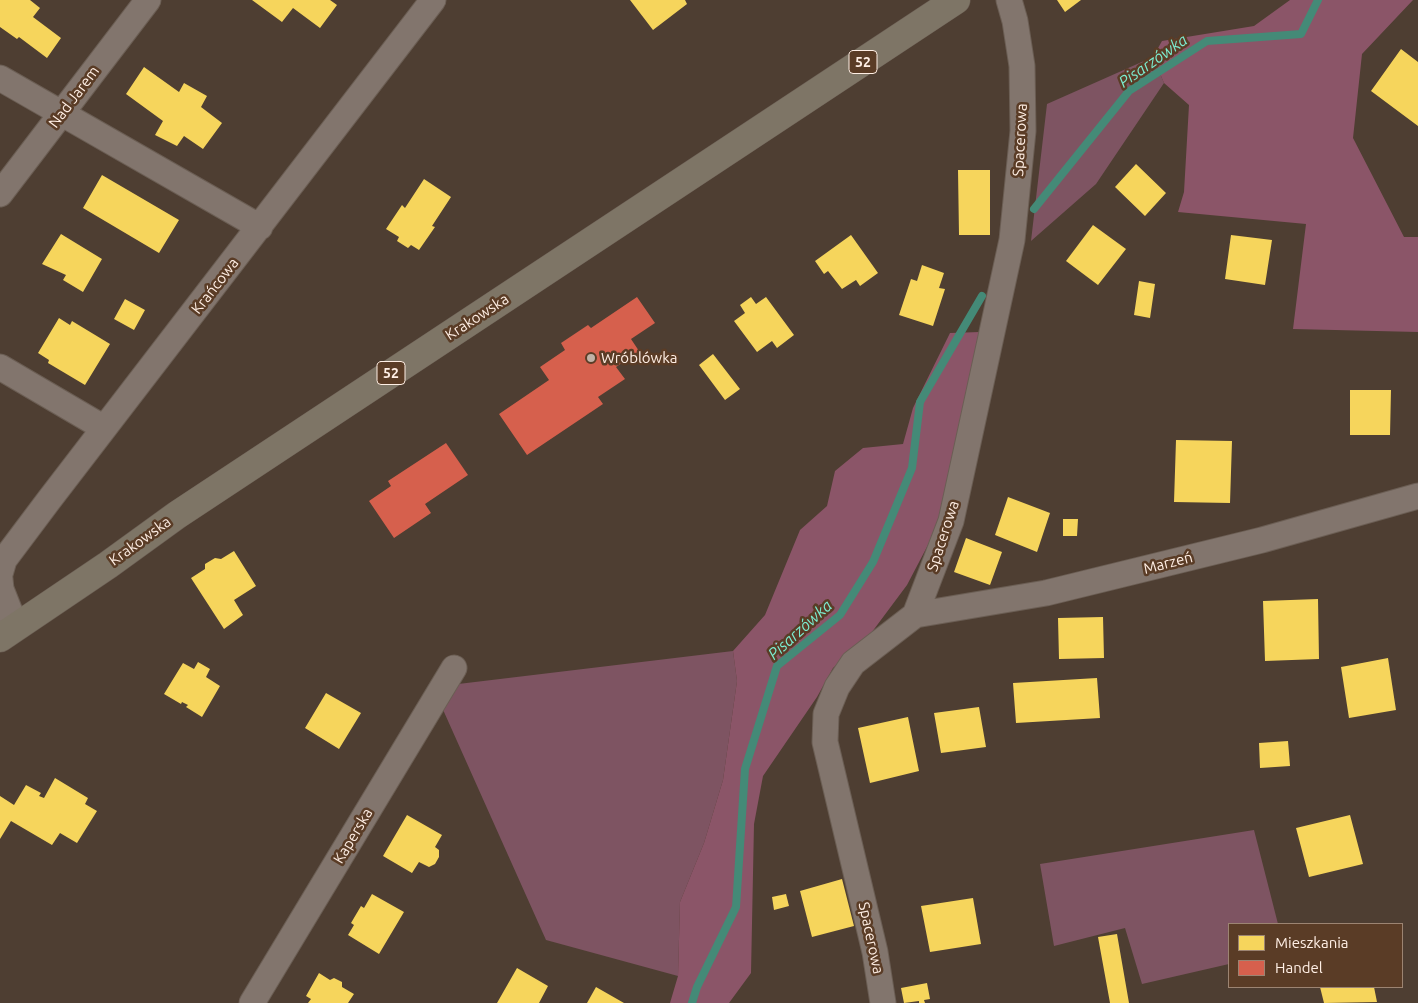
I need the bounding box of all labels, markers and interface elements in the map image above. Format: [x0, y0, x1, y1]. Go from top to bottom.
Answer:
water label: Pisarzówka [1115, 30, 1191, 92]
road number: 52 [849, 51, 877, 74]
street label: Nad Jarem [45, 63, 103, 131]
street label: Spacerowa [1009, 103, 1031, 177]
street label: Krańcowa [188, 254, 242, 318]
street label: Krakowska [442, 290, 512, 344]
place label: Wróblówka [601, 349, 678, 367]
marker: Wróblówka [585, 352, 597, 364]
road number: 52 [377, 362, 405, 384]
street label: Spacerowa [923, 498, 963, 574]
street label: Krakowska [106, 513, 174, 569]
street label: Marzeń [1142, 548, 1194, 578]
water label: Pisarzówka [764, 596, 836, 664]
street label: Kaperska [329, 805, 377, 867]
street label: Spacerowa [855, 900, 887, 976]
legend [1228, 923, 1403, 988]
text: Mieszkania [1275, 934, 1349, 951]
text: Handel [1275, 959, 1323, 976]

